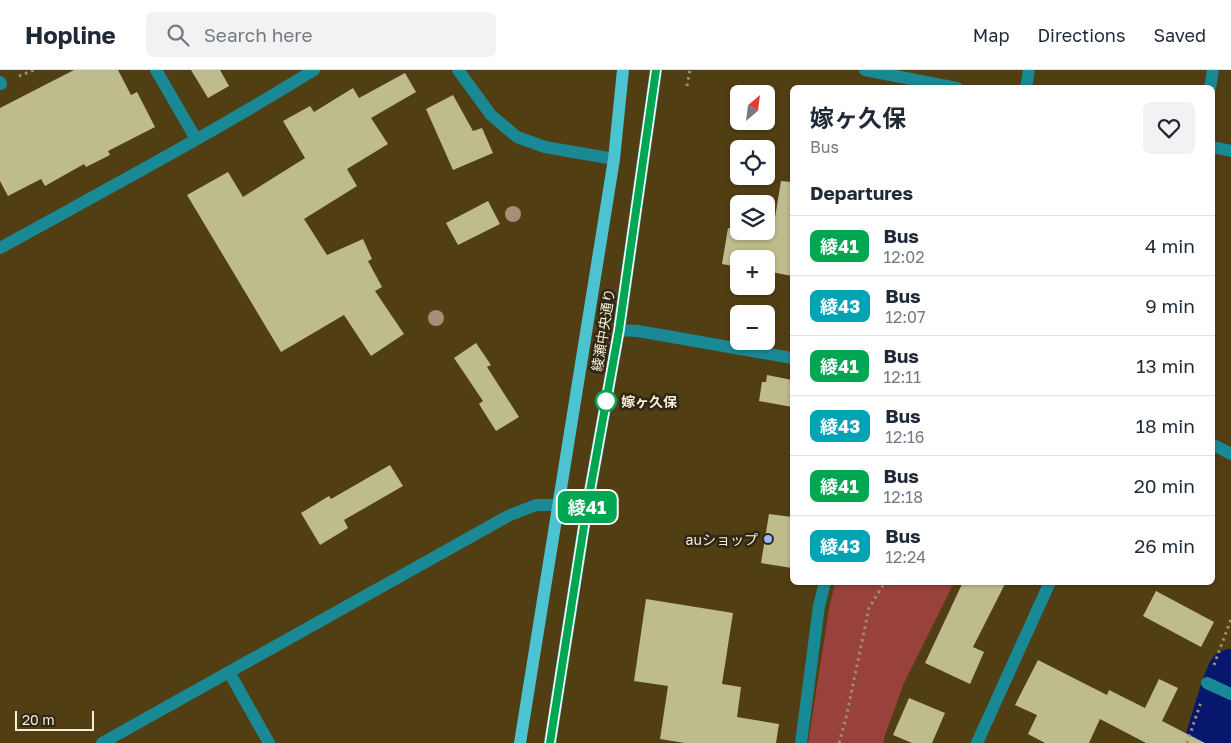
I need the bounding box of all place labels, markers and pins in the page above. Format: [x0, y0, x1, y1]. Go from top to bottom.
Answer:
marker: 嫁ヶ久保 [595, 390, 617, 412]
place label: 嫁ヶ久保 [621, 393, 677, 410]
place label: auショップ [686, 531, 758, 548]
marker: auショップ [762, 533, 774, 545]

